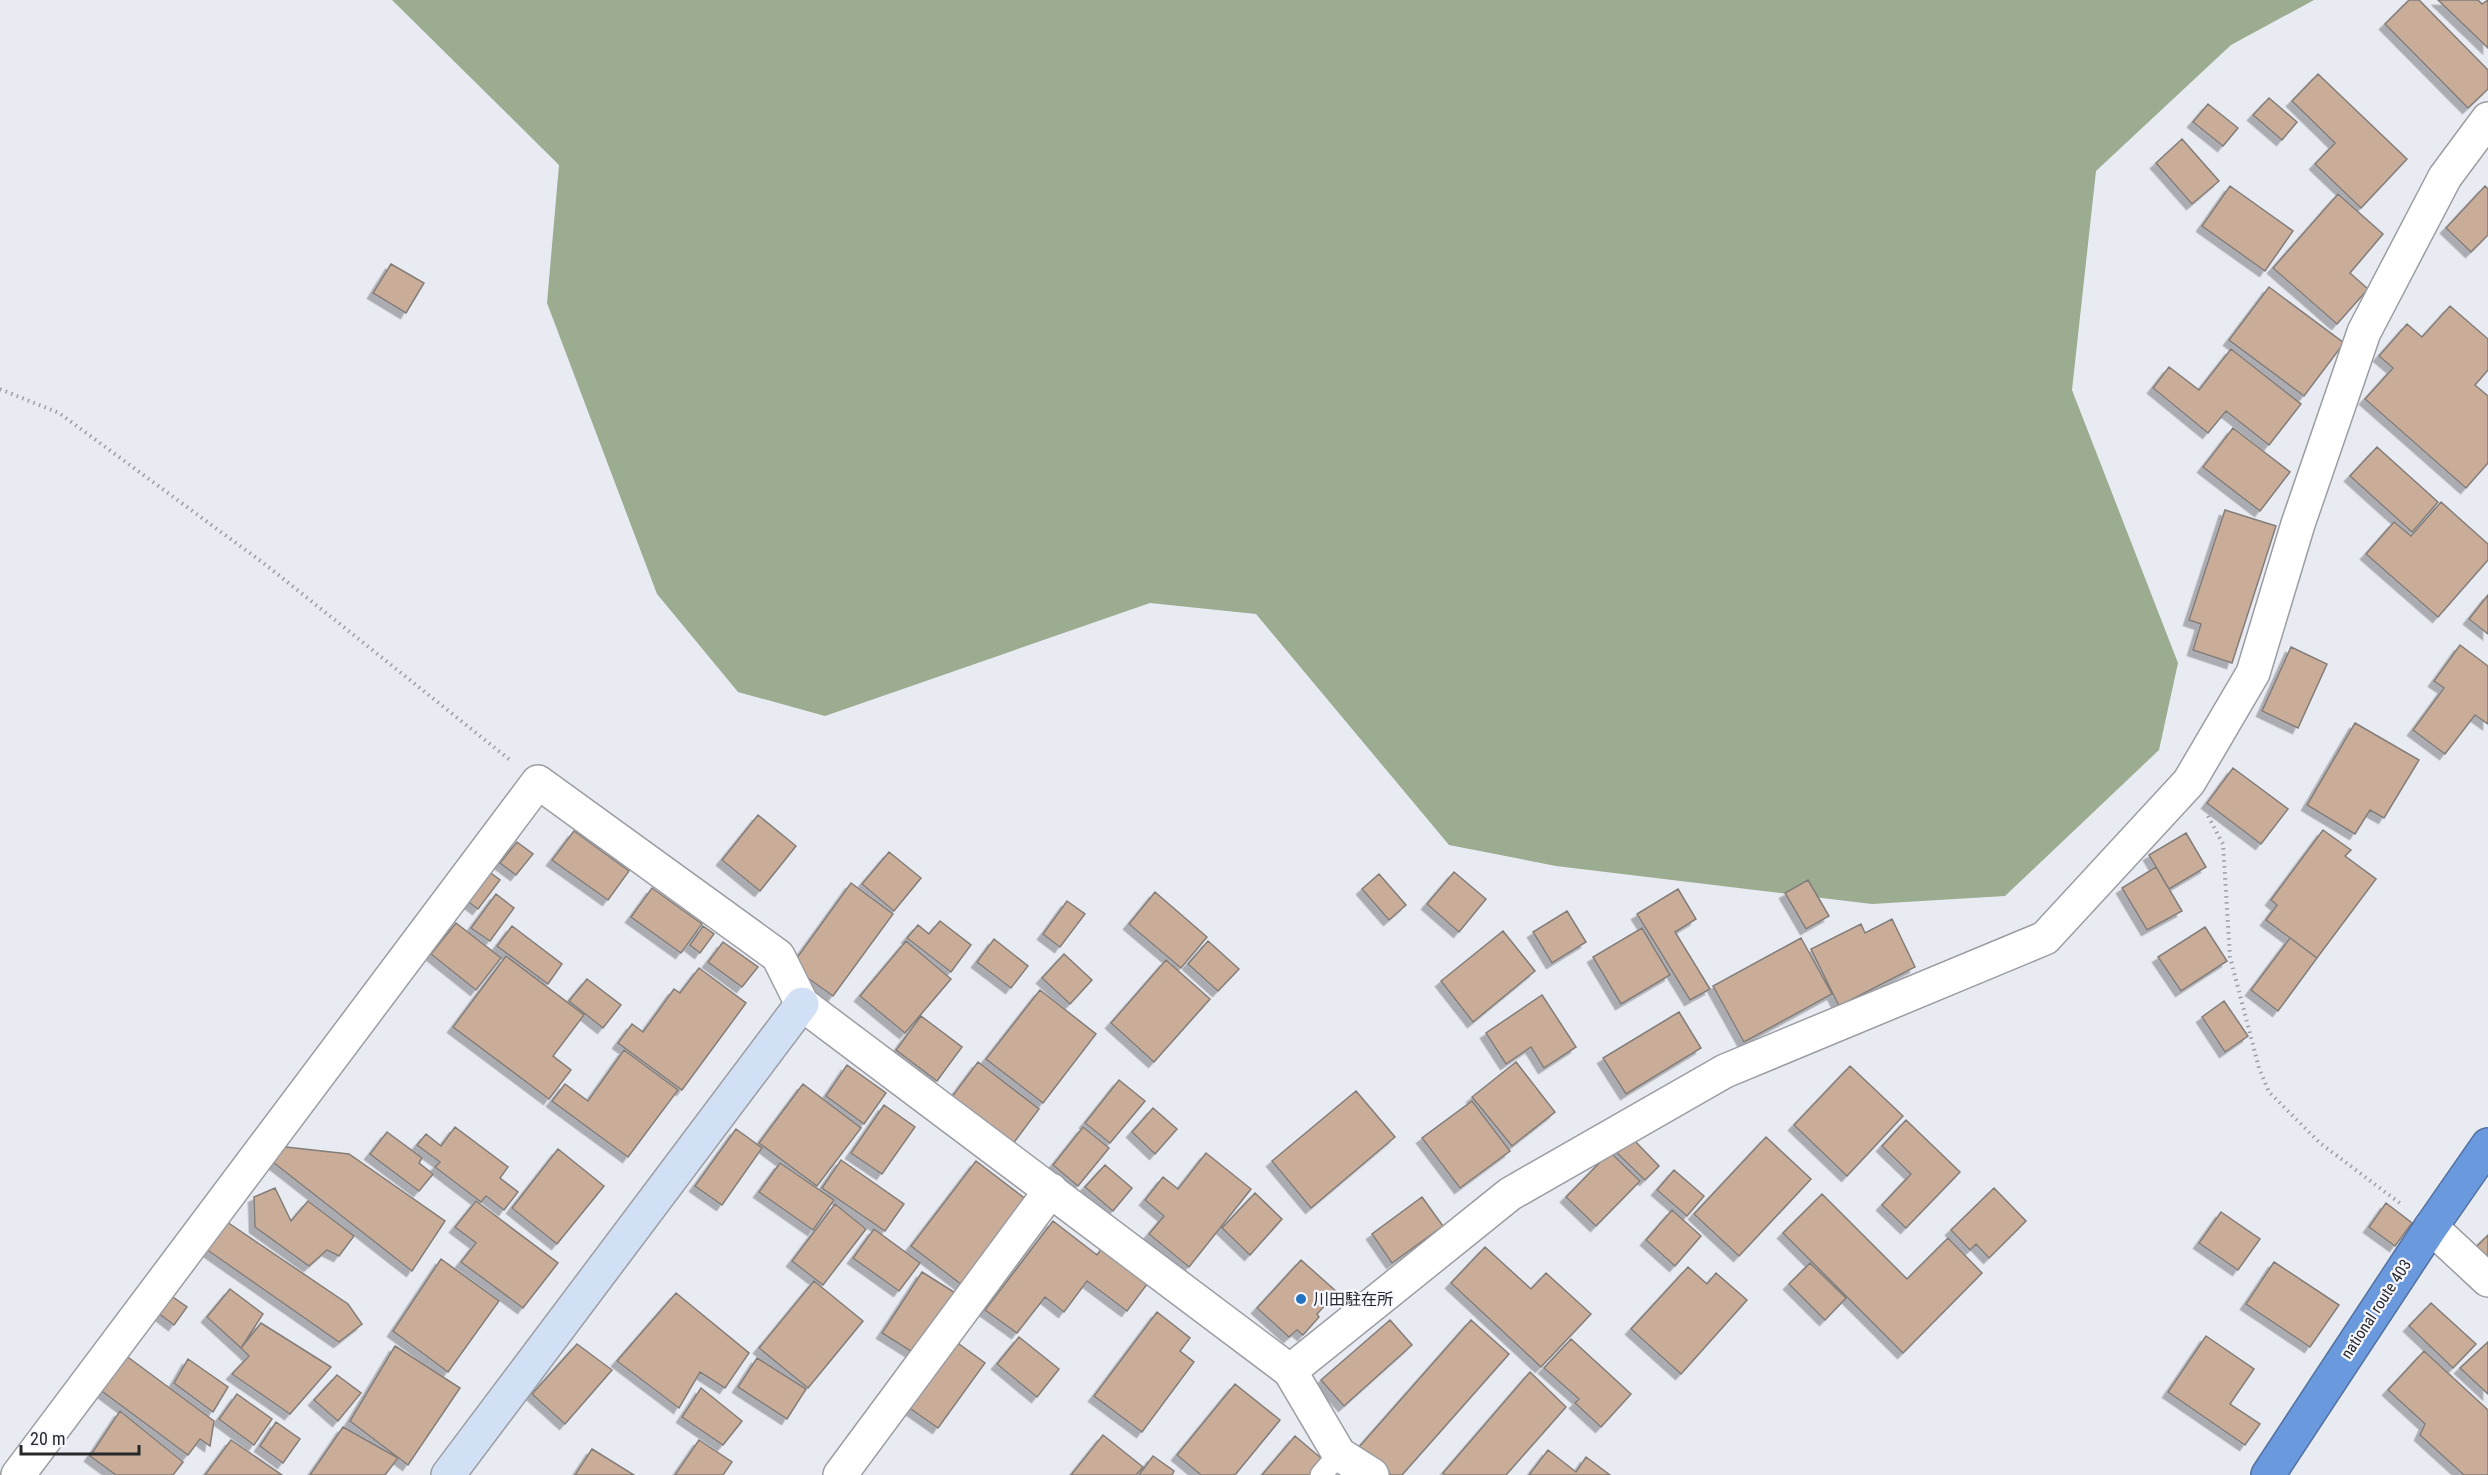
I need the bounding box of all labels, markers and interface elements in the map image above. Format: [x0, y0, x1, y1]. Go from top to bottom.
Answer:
street label: national route 403 [2337, 1256, 2415, 1362]
place label: 川田駐在所 [1313, 1290, 1393, 1309]
marker: 川田駐在所 [1294, 1292, 1308, 1306]
scale bar [21, 1418, 140, 1456]
text: 20 m [30, 1428, 65, 1449]

